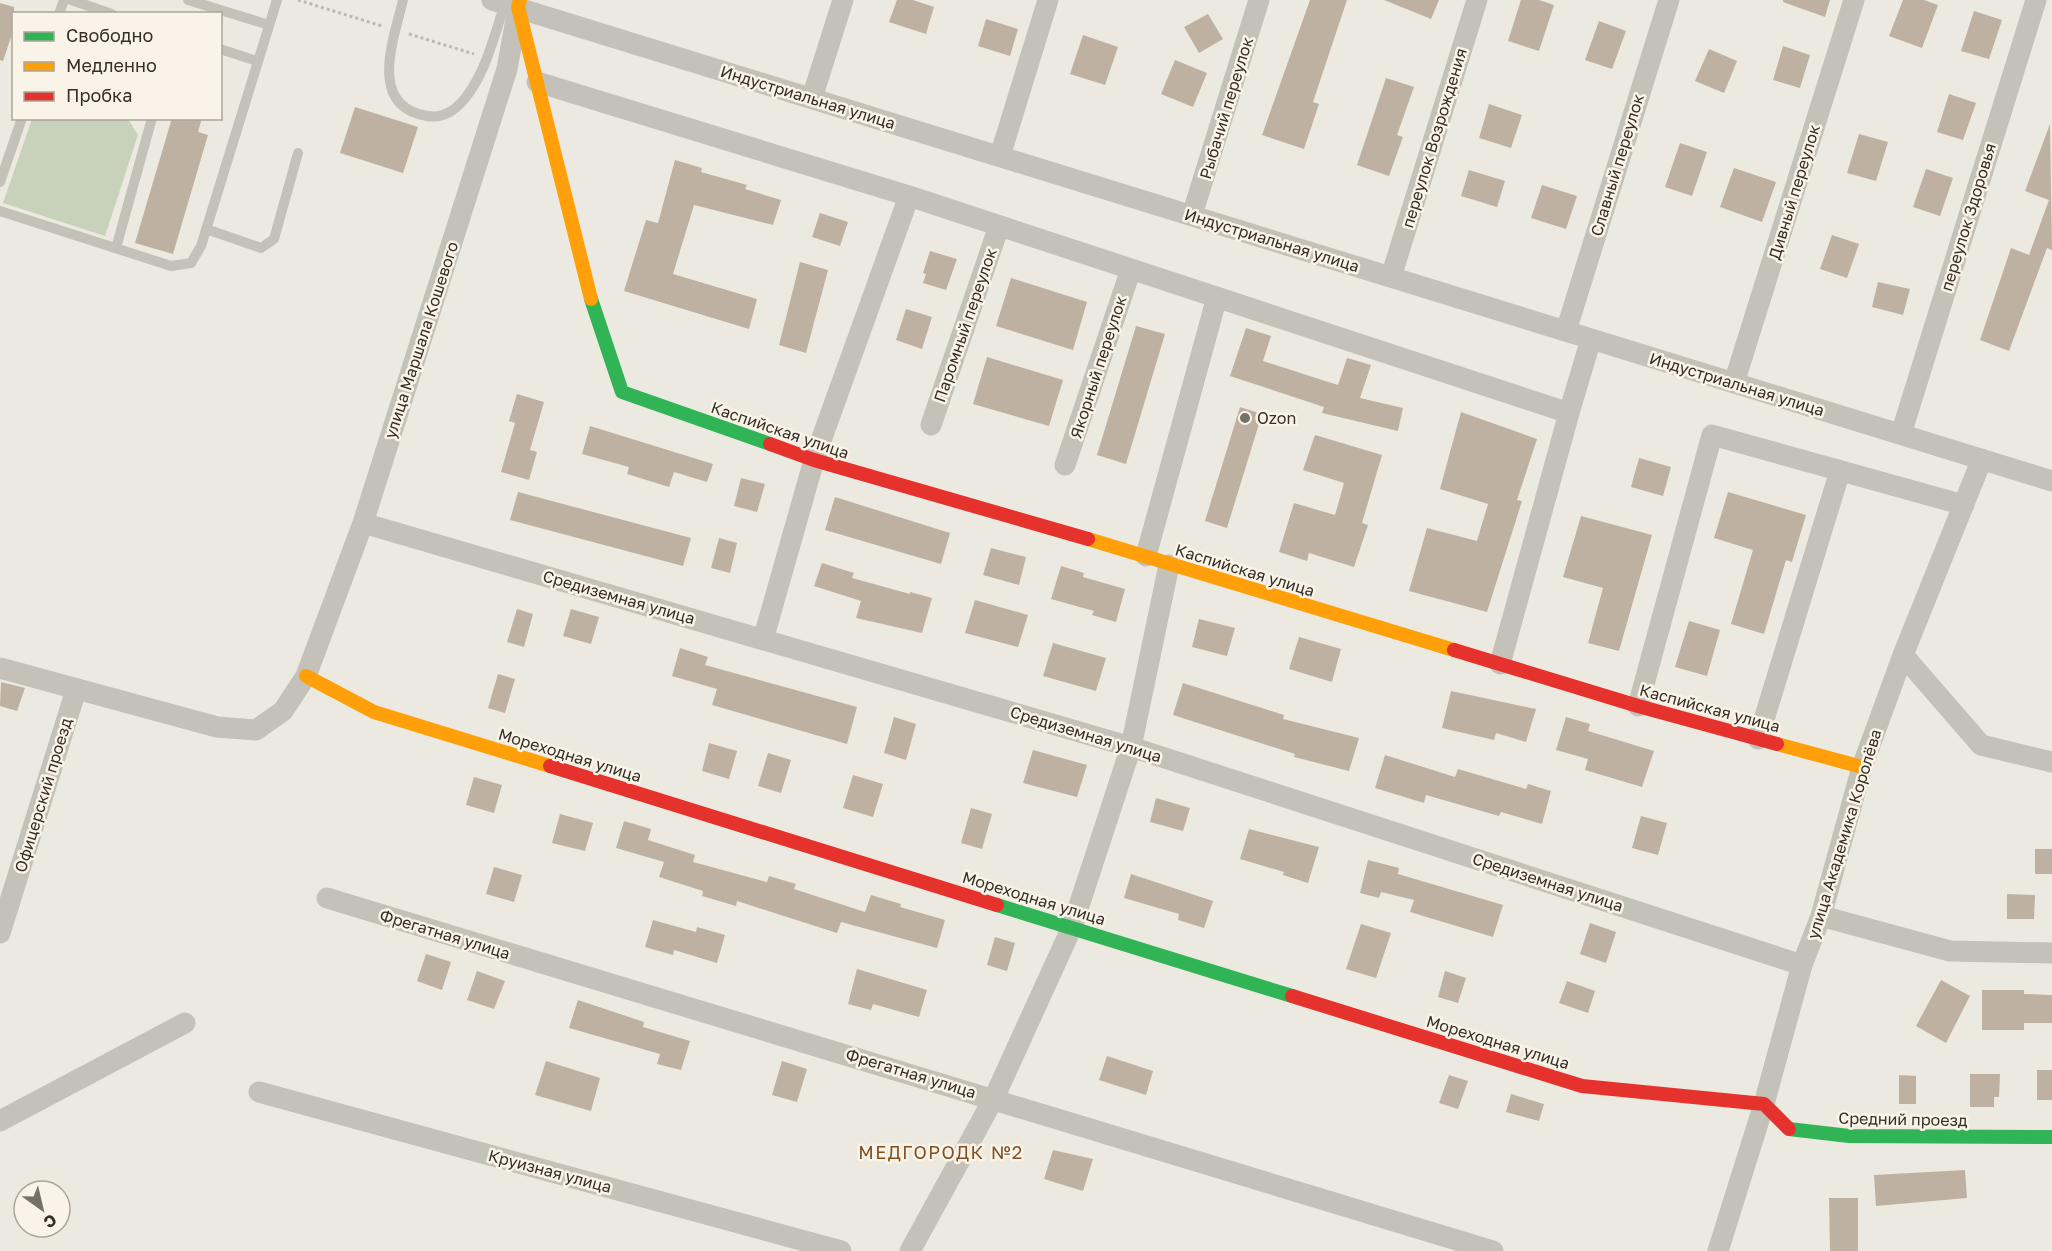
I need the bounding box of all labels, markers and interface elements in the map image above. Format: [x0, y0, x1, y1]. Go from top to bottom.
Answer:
legend [12, 12, 222, 120]
text: Свободно [66, 24, 153, 46]
street label: Рыбачий переулок [1195, 34, 1257, 182]
street label: переулок Возрождения [1397, 46, 1471, 230]
text: Медленно [66, 54, 157, 76]
street label: Индустриальная улица [718, 61, 898, 133]
text: Пробка [66, 84, 132, 106]
street label: Славный переулок [1586, 92, 1648, 238]
street label: Дивный переулок [1764, 122, 1824, 262]
street label: переулок Здоровья [1936, 141, 2000, 293]
street label: Индустриальная улица [1182, 204, 1362, 276]
street label: улица Маршала Кошевого [380, 239, 462, 441]
street label: Паромный переулок [929, 245, 1001, 405]
street label: Якорный переулок [1065, 293, 1131, 441]
street label: Индустриальная улица [1647, 348, 1827, 420]
street label: Каспийская улица [708, 397, 852, 463]
place label: Ozon [1257, 408, 1296, 428]
marker: Ozon [1238, 411, 1252, 425]
street label: Каспийская улица [1173, 539, 1317, 601]
street label: Средиземная улица [541, 566, 697, 628]
street label: Каспийская улица [1638, 680, 1782, 736]
street label: Средиземная улица [1008, 701, 1164, 767]
street label: Офицерский проезд [10, 715, 76, 875]
street label: Мореходная улица [496, 724, 644, 786]
street label: улица Академика Королёва [1802, 727, 1886, 941]
street label: Средиземная улица [1470, 848, 1626, 916]
street label: Мореходная улица [960, 867, 1108, 929]
street label: Фрегатная улица [377, 905, 513, 963]
street label: Мореходная улица [1424, 1011, 1572, 1073]
street label: Фрегатная улица [843, 1044, 979, 1102]
street label: Средний проезд [1838, 1108, 1968, 1130]
district label: МЕДГОРОДК №2 [858, 1141, 1024, 1163]
street label: Круизная улица [486, 1145, 614, 1197]
north arrow [12, 1179, 72, 1239]
text: С [40, 1210, 61, 1233]

